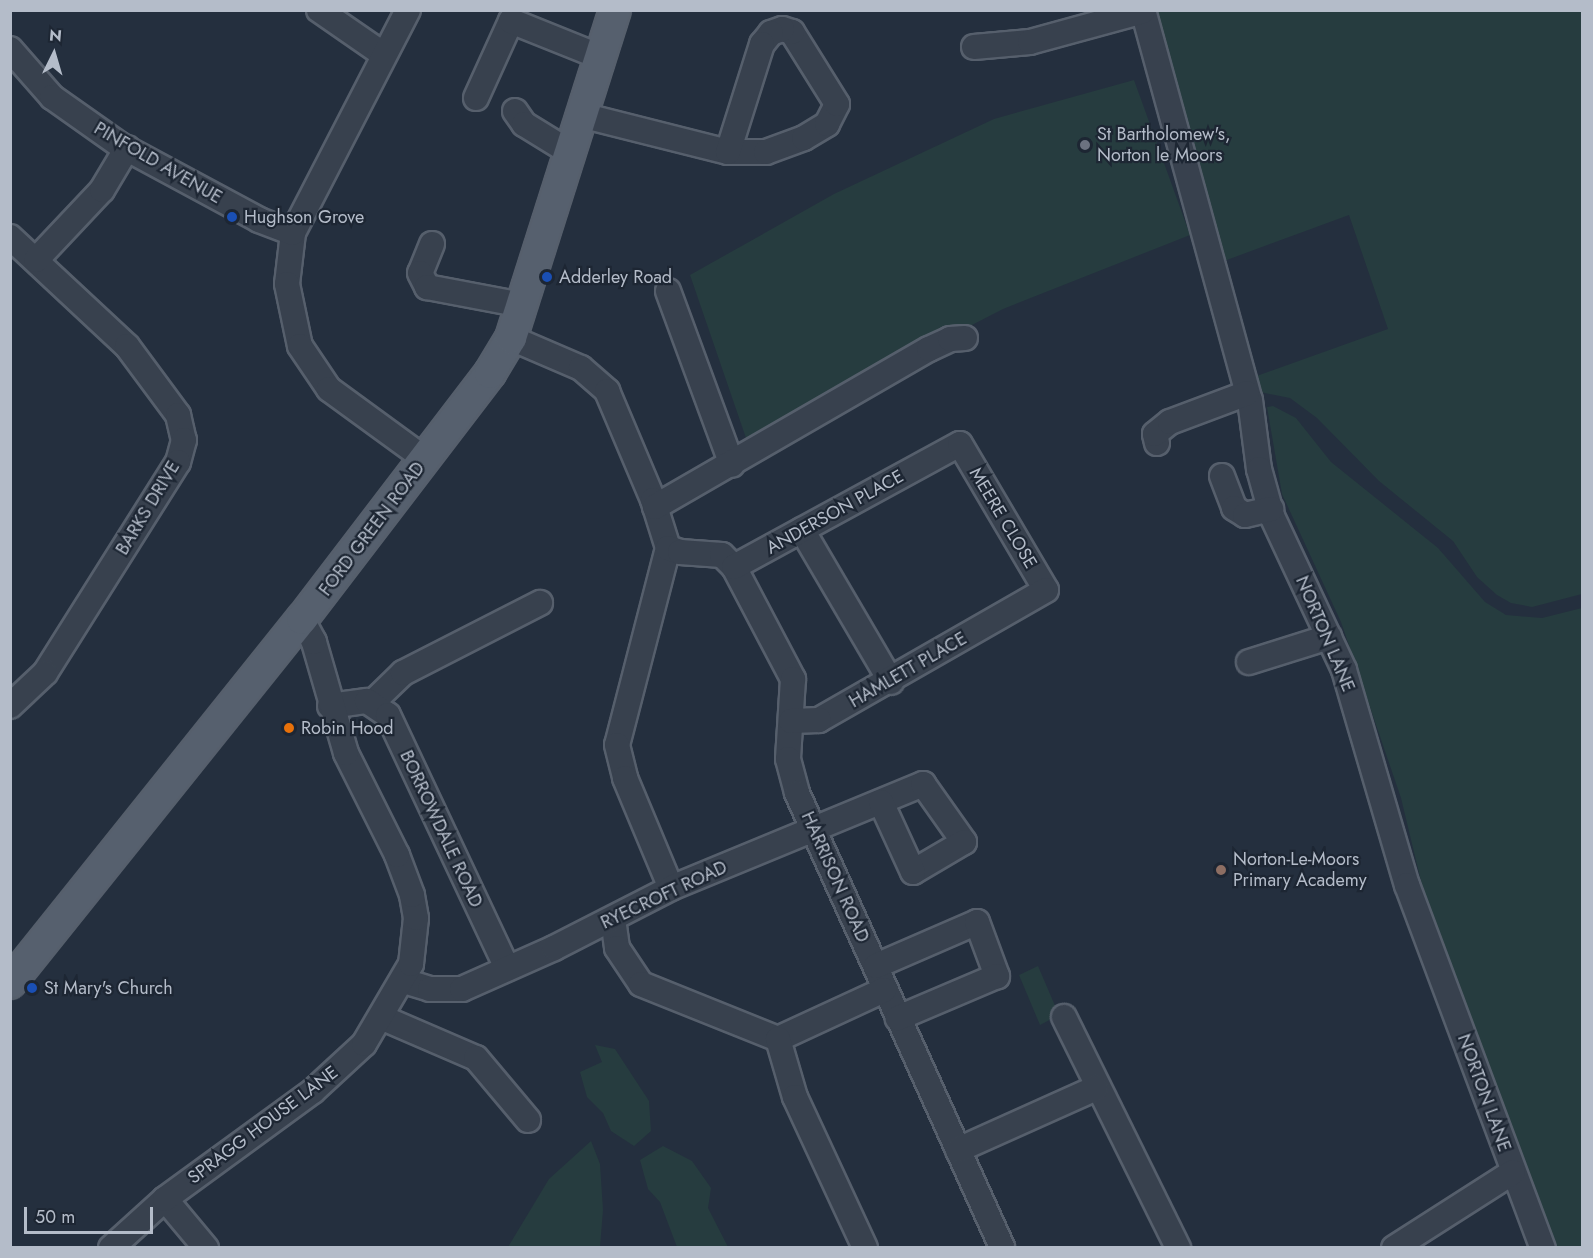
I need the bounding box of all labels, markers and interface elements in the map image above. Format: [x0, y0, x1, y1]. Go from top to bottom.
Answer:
north arrow [24, 24, 84, 84]
text: N [48, 24, 63, 48]
street label: PINFOLD AVENUE [90, 118, 226, 208]
place label: St Bartholomew's, Norton le Moors [1097, 124, 1230, 166]
marker: St Bartholomew's, Norton le Moors [1078, 138, 1092, 152]
place label: Hughson Grove [244, 206, 364, 228]
marker: Hughson Grove [225, 210, 239, 224]
place label: Adderley Road [559, 266, 672, 288]
marker: Adderley Road [540, 270, 554, 284]
street label: BARKS DRIVE [112, 457, 184, 559]
street label: FORD GREEN ROAD [315, 458, 429, 600]
street label: MEERE CLOSE [964, 464, 1042, 572]
street label: ANDERSON PLACE [763, 465, 907, 559]
street label: NORTON LANE [1291, 573, 1359, 695]
street label: HAMLETT PLACE [845, 628, 971, 712]
place label: Robin Hood [301, 717, 393, 739]
marker: Robin Hood [282, 721, 296, 735]
street label: BORROWDALE ROAD [395, 747, 487, 911]
street label: HARRISON ROAD [797, 808, 873, 946]
place label: Norton-Le-Moors Primary Academy [1233, 849, 1367, 892]
street label: RYECROFT ROAD [597, 856, 731, 934]
marker: Norton-Le-Moors Primary Academy [1214, 863, 1228, 877]
place label: St Mary's Church [44, 977, 173, 999]
marker: St Mary's Church [25, 981, 39, 995]
street label: NORTON LANE [1453, 1031, 1515, 1155]
street label: SPRAGG HOUSE LANE [184, 1062, 342, 1188]
scale bar [27, 1195, 156, 1233]
text: 50 m [35, 1204, 75, 1230]

